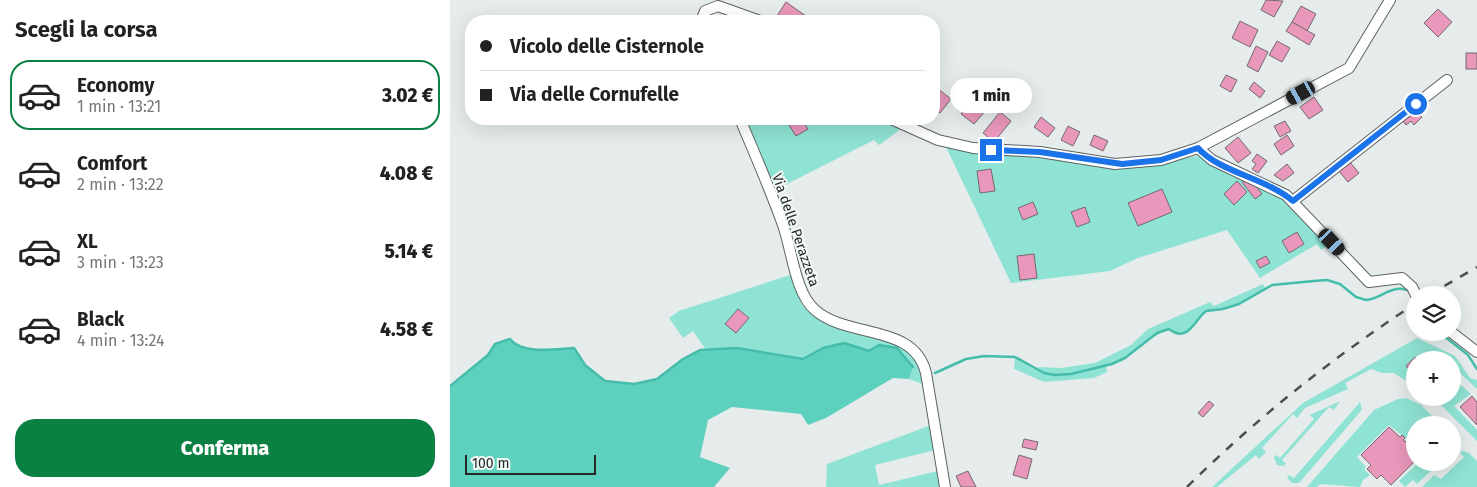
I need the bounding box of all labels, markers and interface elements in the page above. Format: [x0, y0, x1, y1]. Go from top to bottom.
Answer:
text: Scegli la corsa [15, 16, 158, 43]
text: Vicolo delle Cisternole [510, 35, 704, 58]
icon: car [17, 73, 62, 118]
text: Economy [77, 74, 154, 97]
callout: 1 min [950, 78, 1032, 112]
car [1284, 79, 1317, 107]
text: Via delle Cornufelle [510, 83, 679, 106]
text: 3.02 € [382, 84, 433, 107]
text: 1 min [972, 86, 1010, 105]
route start [1405, 93, 1427, 115]
text: 1 min · 13:21 [77, 97, 161, 116]
route end [980, 139, 1002, 161]
icon: car [17, 151, 62, 196]
text: Comfort [77, 152, 147, 175]
text: 4.08 € [380, 162, 433, 185]
street label: Via delle Perazzeta [768, 171, 823, 289]
text: 2 min · 13:22 [77, 175, 164, 194]
car [1316, 226, 1347, 258]
icon: car [17, 229, 62, 274]
text: XL [77, 230, 98, 253]
text: 5.14 € [384, 240, 433, 263]
text: 3 min · 13:23 [77, 253, 164, 272]
map controls [1406, 286, 1461, 471]
button: layers [1406, 286, 1461, 341]
icon: car [17, 307, 62, 352]
text: Black [77, 308, 124, 331]
text: 4.58 € [380, 318, 433, 341]
text: 4 min · 13:24 [77, 331, 164, 350]
button: + [1406, 351, 1461, 406]
button: − [1406, 416, 1461, 471]
button: Conferma [15, 419, 435, 477]
scale bar [465, 452, 596, 475]
text: 100 m [472, 455, 509, 472]

